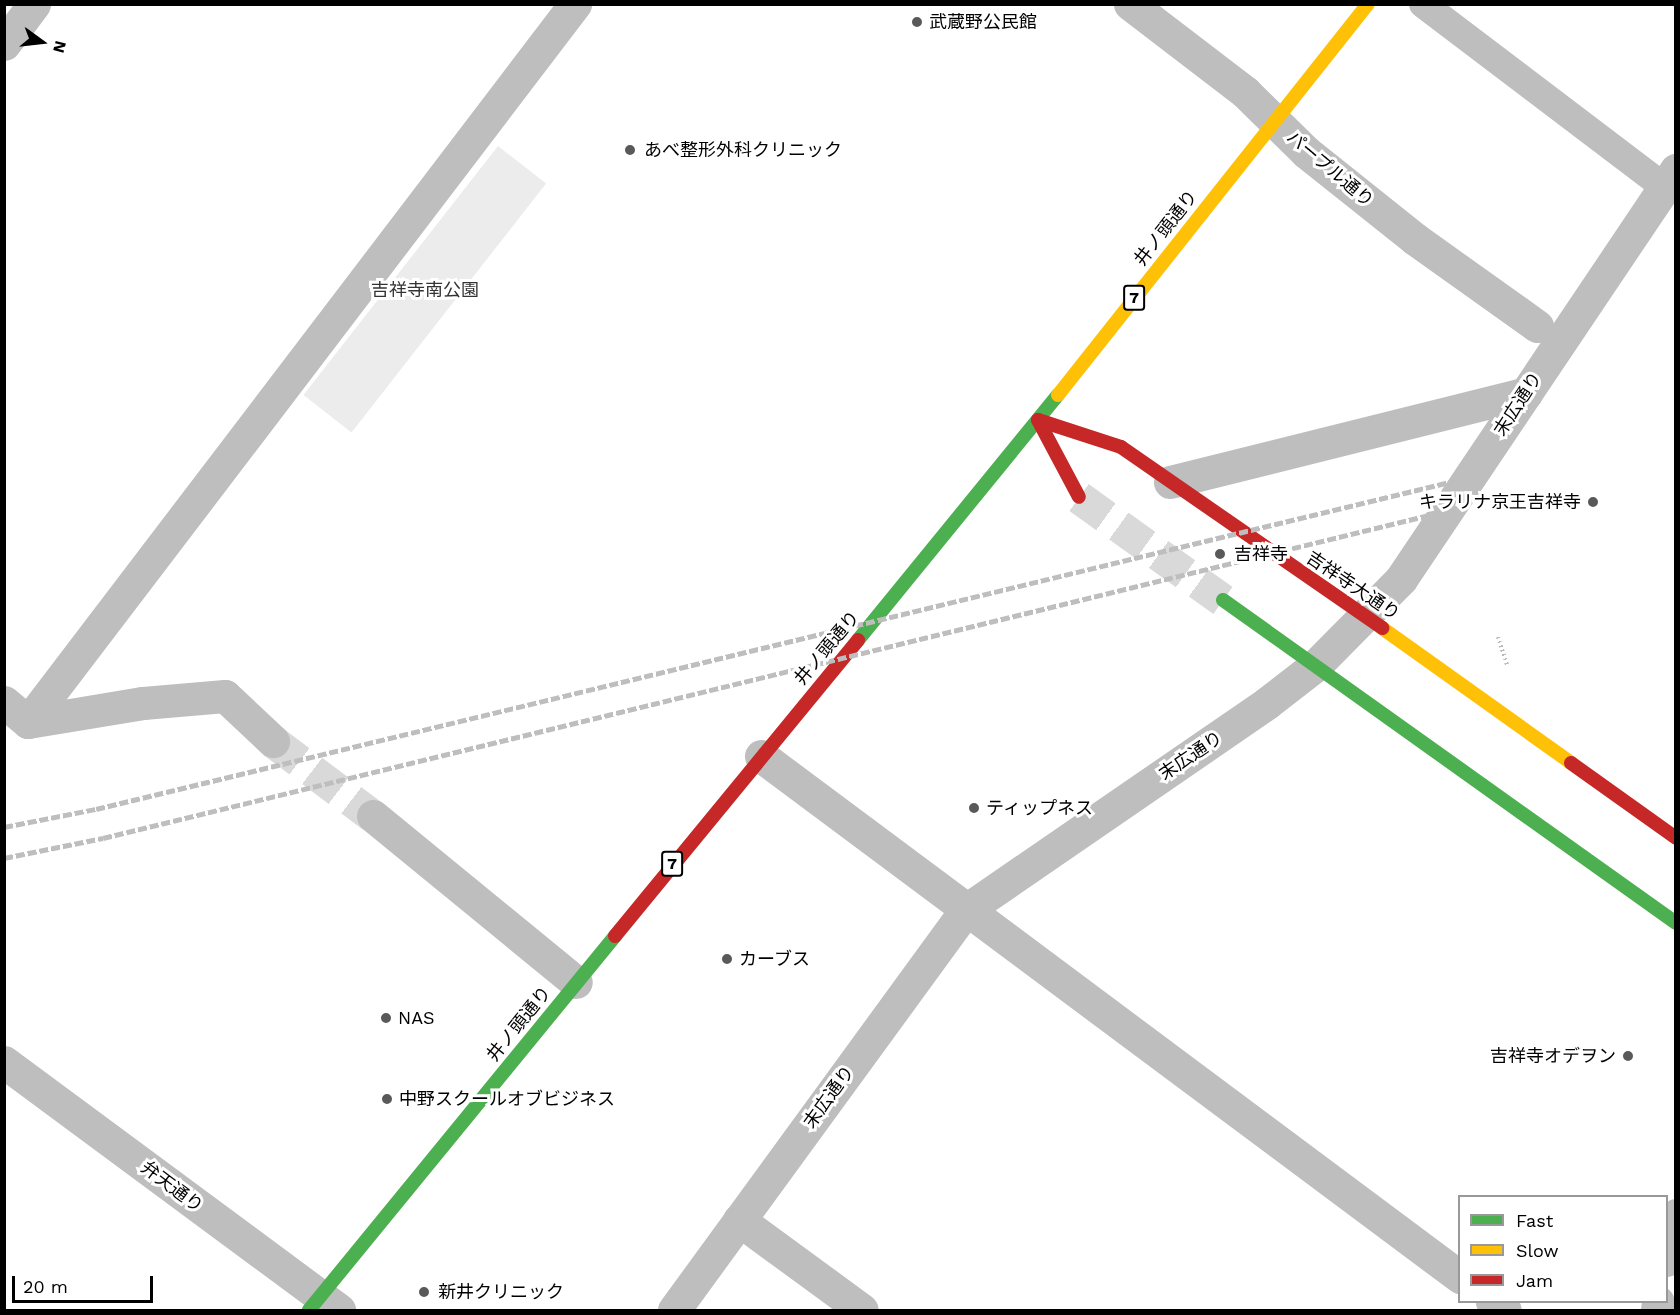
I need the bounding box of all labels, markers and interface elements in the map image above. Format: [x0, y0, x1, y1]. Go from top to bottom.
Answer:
place label: 武蔵野公民館 [929, 11, 1037, 33]
north arrow [12, 12, 72, 72]
marker: 武蔵野公民館 [910, 15, 924, 29]
text: N [49, 39, 71, 55]
street label: パープル通り [1282, 126, 1378, 212]
place label: あべ整形外科クリニック [644, 139, 842, 161]
marker: あべ整形外科クリニック [621, 141, 639, 159]
street label: 井ノ頭通り [1130, 186, 1202, 270]
park label: 吉祥寺南公園 [371, 279, 479, 301]
road number: 7 [1122, 285, 1146, 311]
street label: 末広通り [1489, 368, 1547, 440]
place label: キラリナ京王吉祥寺 [1419, 491, 1581, 513]
marker: キラリナ京王吉祥寺 [1586, 495, 1600, 509]
place label: 吉祥寺 [1234, 543, 1288, 565]
marker: 吉祥寺 [1211, 545, 1229, 563]
street label: 吉祥寺大通り [1302, 547, 1404, 625]
street label: 井ノ頭通り [790, 607, 864, 689]
street label: 末広通り [1155, 727, 1227, 785]
place label: ティップネス [986, 797, 1094, 819]
marker: ティップネス [967, 801, 981, 815]
road number: 7 [660, 851, 684, 877]
place label: カーブス [739, 948, 811, 970]
marker: カーブス [720, 952, 734, 966]
street label: 井ノ頭通り [482, 982, 556, 1066]
place label: NAS [398, 1007, 434, 1029]
marker: NAS [379, 1011, 393, 1025]
place label: 吉祥寺オデヲン [1490, 1045, 1616, 1067]
marker: 吉祥寺オデヲン [1621, 1049, 1635, 1063]
street label: 末広通り [799, 1062, 859, 1132]
place label: 中野スクールオブビジネス [399, 1088, 615, 1110]
marker: 中野スクールオブビジネス [380, 1092, 394, 1106]
street label: 弁天通り [137, 1157, 207, 1217]
legend [1458, 1195, 1668, 1303]
text: Fast [1516, 1210, 1553, 1231]
text: Slow [1516, 1240, 1559, 1261]
scale bar [15, 1264, 156, 1302]
text: Jam [1516, 1270, 1553, 1291]
text: 20 m [23, 1276, 68, 1297]
place label: 新井クリニック [438, 1281, 564, 1303]
marker: 新井クリニック [415, 1283, 433, 1301]

